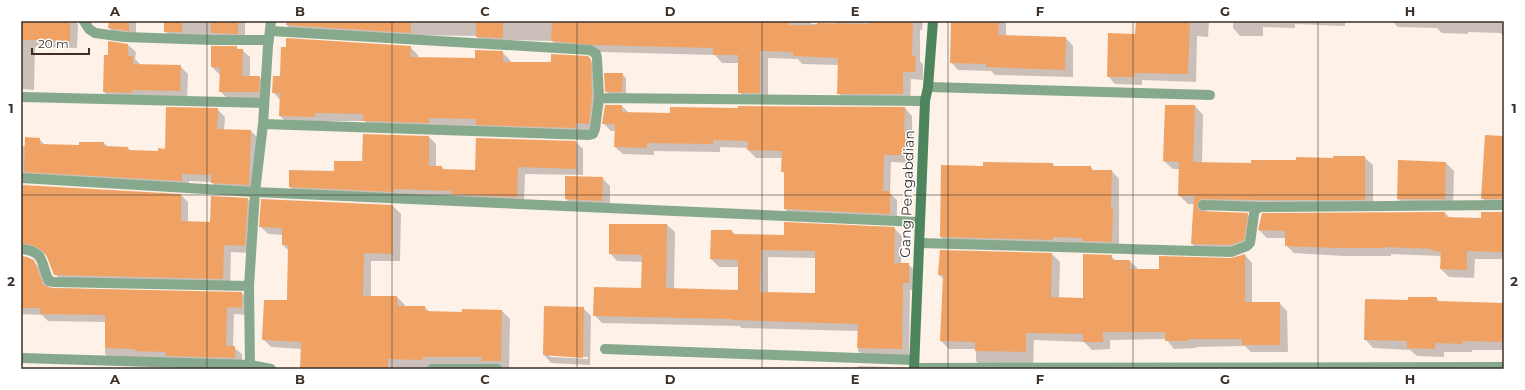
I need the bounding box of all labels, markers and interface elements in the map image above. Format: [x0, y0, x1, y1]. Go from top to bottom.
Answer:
text: A [109, 3, 121, 19]
text: B [295, 3, 305, 19]
text: C [480, 3, 490, 19]
text: D [665, 3, 676, 19]
text: E [851, 3, 860, 19]
text: F [1036, 3, 1044, 19]
text: G [1220, 3, 1230, 19]
text: H [1405, 3, 1415, 19]
scale bar [32, 30, 89, 56]
text: 20 m [38, 36, 69, 51]
text: 1 [8, 100, 14, 116]
text: 1 [1511, 100, 1517, 116]
street label: Gang Pengabdian [896, 130, 918, 258]
text: 2 [7, 273, 15, 289]
text: 2 [1510, 273, 1518, 289]
text: A [109, 371, 121, 387]
text: B [295, 371, 305, 387]
text: C [480, 371, 490, 387]
text: D [665, 371, 676, 387]
text: E [851, 371, 860, 387]
text: F [1036, 371, 1044, 387]
text: G [1220, 371, 1230, 387]
text: H [1405, 371, 1415, 387]

